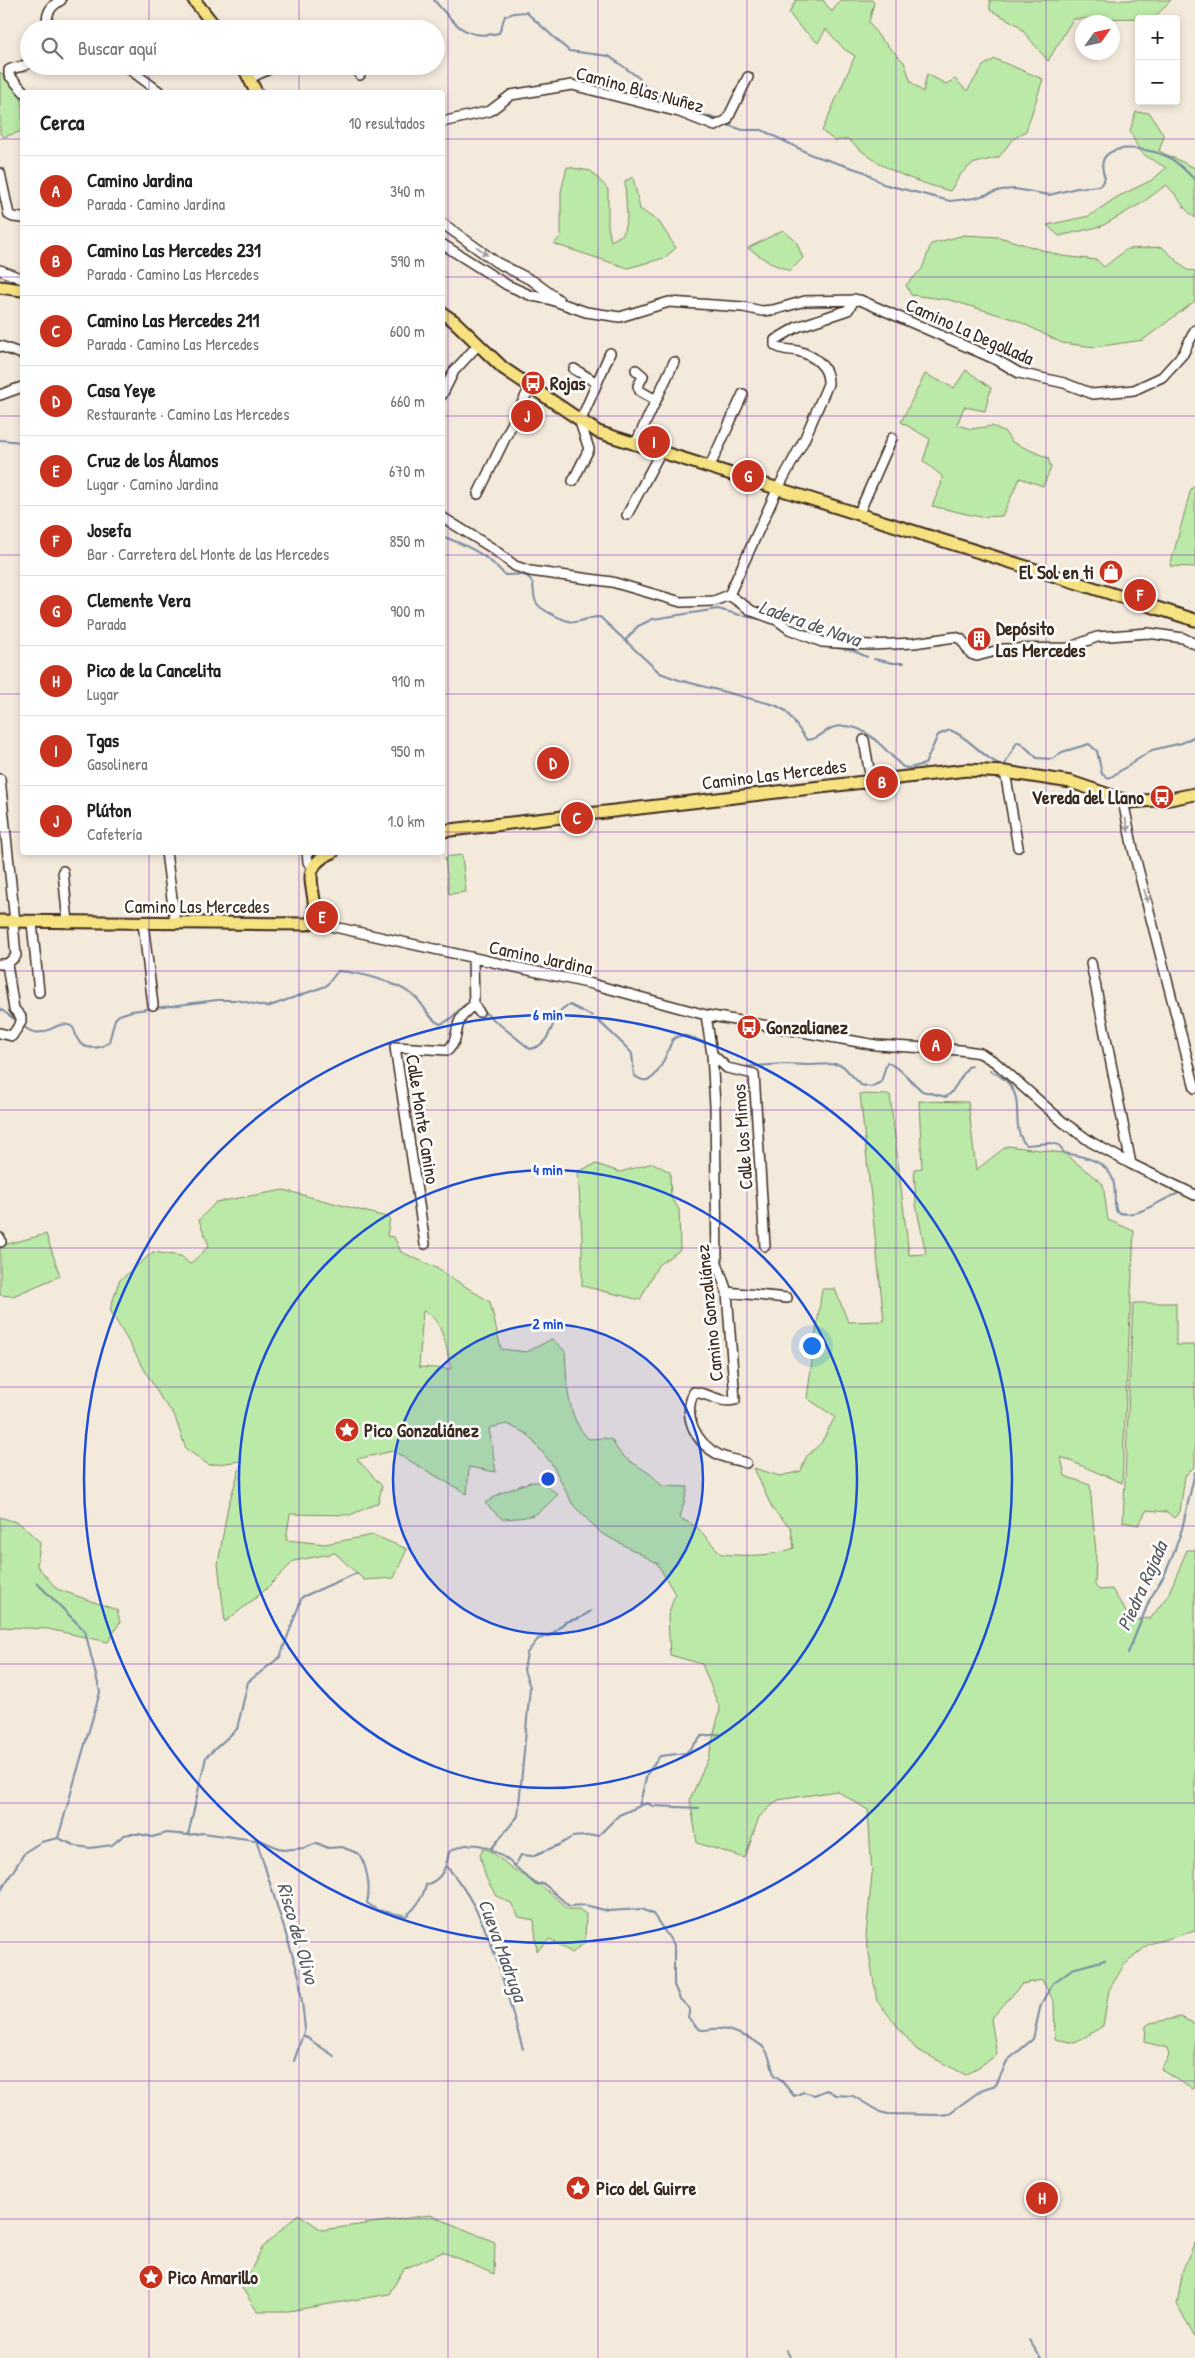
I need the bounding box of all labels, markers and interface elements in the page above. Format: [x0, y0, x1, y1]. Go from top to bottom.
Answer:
north arrow [1075, 15, 1120, 60]
map controls [1135, 15, 1180, 105]
button: + [1135, 15, 1180, 60]
search box [20, 20, 445, 75]
icon: search [38, 34, 66, 62]
text: Buscar aquí [78, 35, 157, 61]
street label: Camino Blas Nuñez [573, 59, 707, 119]
button: − [1135, 60, 1180, 105]
text: Cerca [40, 108, 84, 137]
text: 10 resultados [348, 112, 425, 134]
text: Camino Jardina [87, 167, 192, 193]
text: A [52, 180, 60, 202]
text: 340 m [390, 180, 425, 202]
text: Parada · Camino Jardina [87, 193, 225, 215]
text: Camino Las Mercedes 231 [87, 237, 261, 263]
one-way arrow [475, 246, 488, 257]
text: B [52, 250, 60, 272]
text: 590 m [391, 250, 425, 272]
text: Parada · Camino Las Mercedes [87, 263, 259, 285]
street label: Camino La Degollada [902, 291, 1039, 371]
text: Camino Las Mercedes 211 [87, 307, 259, 333]
text: C [52, 320, 60, 342]
text: 600 m [390, 320, 425, 342]
text: Parada · Camino Las Mercedes [87, 333, 259, 355]
bus stop icon: Rojas [520, 370, 546, 396]
place label: Rojas [550, 370, 586, 396]
text: Casa Yeye [87, 377, 156, 403]
text: D [52, 390, 60, 412]
text: 660 m [391, 390, 425, 412]
pin: J [511, 397, 543, 435]
text: Restaurante · Camino Las Mercedes [87, 403, 289, 425]
pin: I [638, 423, 670, 461]
text: Cruz de los Álamos [87, 447, 218, 473]
pin: G [732, 457, 764, 495]
text: E [52, 460, 60, 482]
text: 670 m [389, 460, 425, 482]
text: Lugar · Camino Jardina [87, 473, 218, 495]
text: Josefa [87, 517, 131, 543]
text: F [53, 530, 59, 552]
text: 850 m [390, 530, 425, 552]
text: Bar · Carretera del Monte de las Mercedes [87, 543, 329, 565]
place label: El Sol en ti [1019, 559, 1094, 585]
shop icon: El Sol en ti [1098, 559, 1124, 585]
pin: F [1124, 576, 1156, 614]
text: Clemente Vera [87, 587, 191, 613]
water label: Ladera de Nava [756, 593, 867, 653]
text: G [52, 600, 60, 622]
text: 900 m [390, 600, 425, 622]
text: Parada [87, 613, 126, 635]
place label: Depósito Las Mercedes [996, 615, 1086, 663]
building icon: Depósito Las Mercedes [966, 626, 992, 652]
text: Pico de la Cancelita [87, 657, 221, 683]
text: H [52, 670, 60, 692]
text: 910 m [392, 670, 425, 692]
text: Lugar [87, 683, 119, 705]
text: Tgas [87, 727, 119, 753]
text: I [54, 740, 58, 762]
text: 950 m [391, 740, 425, 762]
pin: D [537, 744, 569, 782]
street label: Camino Las Mercedes [700, 752, 848, 796]
text: Gasolinera [87, 753, 147, 775]
pin: B [866, 763, 898, 801]
place label: Vereda del Llano [1031, 784, 1144, 810]
bus stop icon: Vereda del Llano [1149, 784, 1175, 810]
text: Plúton [87, 797, 132, 823]
pin: C [561, 799, 593, 837]
text: J [53, 810, 59, 832]
text: 1.0 km [387, 810, 425, 832]
one-way arrow [1123, 817, 1131, 832]
text: Cafetería [87, 823, 142, 845]
one-way arrow [1142, 888, 1150, 903]
street label: Camino Las Mercedes [124, 893, 270, 919]
pin: E [306, 898, 338, 936]
street label: Camino Jardina [487, 933, 596, 981]
text: 6 min [533, 1004, 563, 1025]
bus stop icon: Gonzalianez [736, 1014, 762, 1040]
place label: Gonzalianez [766, 1014, 849, 1040]
pin: A [920, 1026, 952, 1064]
street label: Calle Monte Canino [400, 1052, 446, 1186]
street label: Calle los Mimos [725, 1083, 759, 1191]
text: 4 min [533, 1159, 563, 1180]
street label: Camino Gonzaliánez [689, 1243, 729, 1383]
text: 2 min [533, 1313, 564, 1334]
your location [799, 1333, 825, 1359]
place icon: Pico Gonzaliánez [334, 1417, 360, 1443]
place label: Pico Gonzaliánez [364, 1417, 480, 1443]
centre of rings [539, 1470, 557, 1488]
water label: Piedra Rajada [1110, 1535, 1174, 1635]
water label: Risco del Olivo [271, 1879, 326, 1989]
water label: Cueva Madruga [471, 1895, 535, 2007]
place icon: Pico del Guirre [565, 2175, 591, 2201]
place label: Pico del Guirre [596, 2175, 697, 2201]
pin: H [1026, 2179, 1058, 2217]
place icon: Pico Amarillo [138, 2264, 164, 2290]
place label: Pico Amarillo [168, 2264, 258, 2290]

